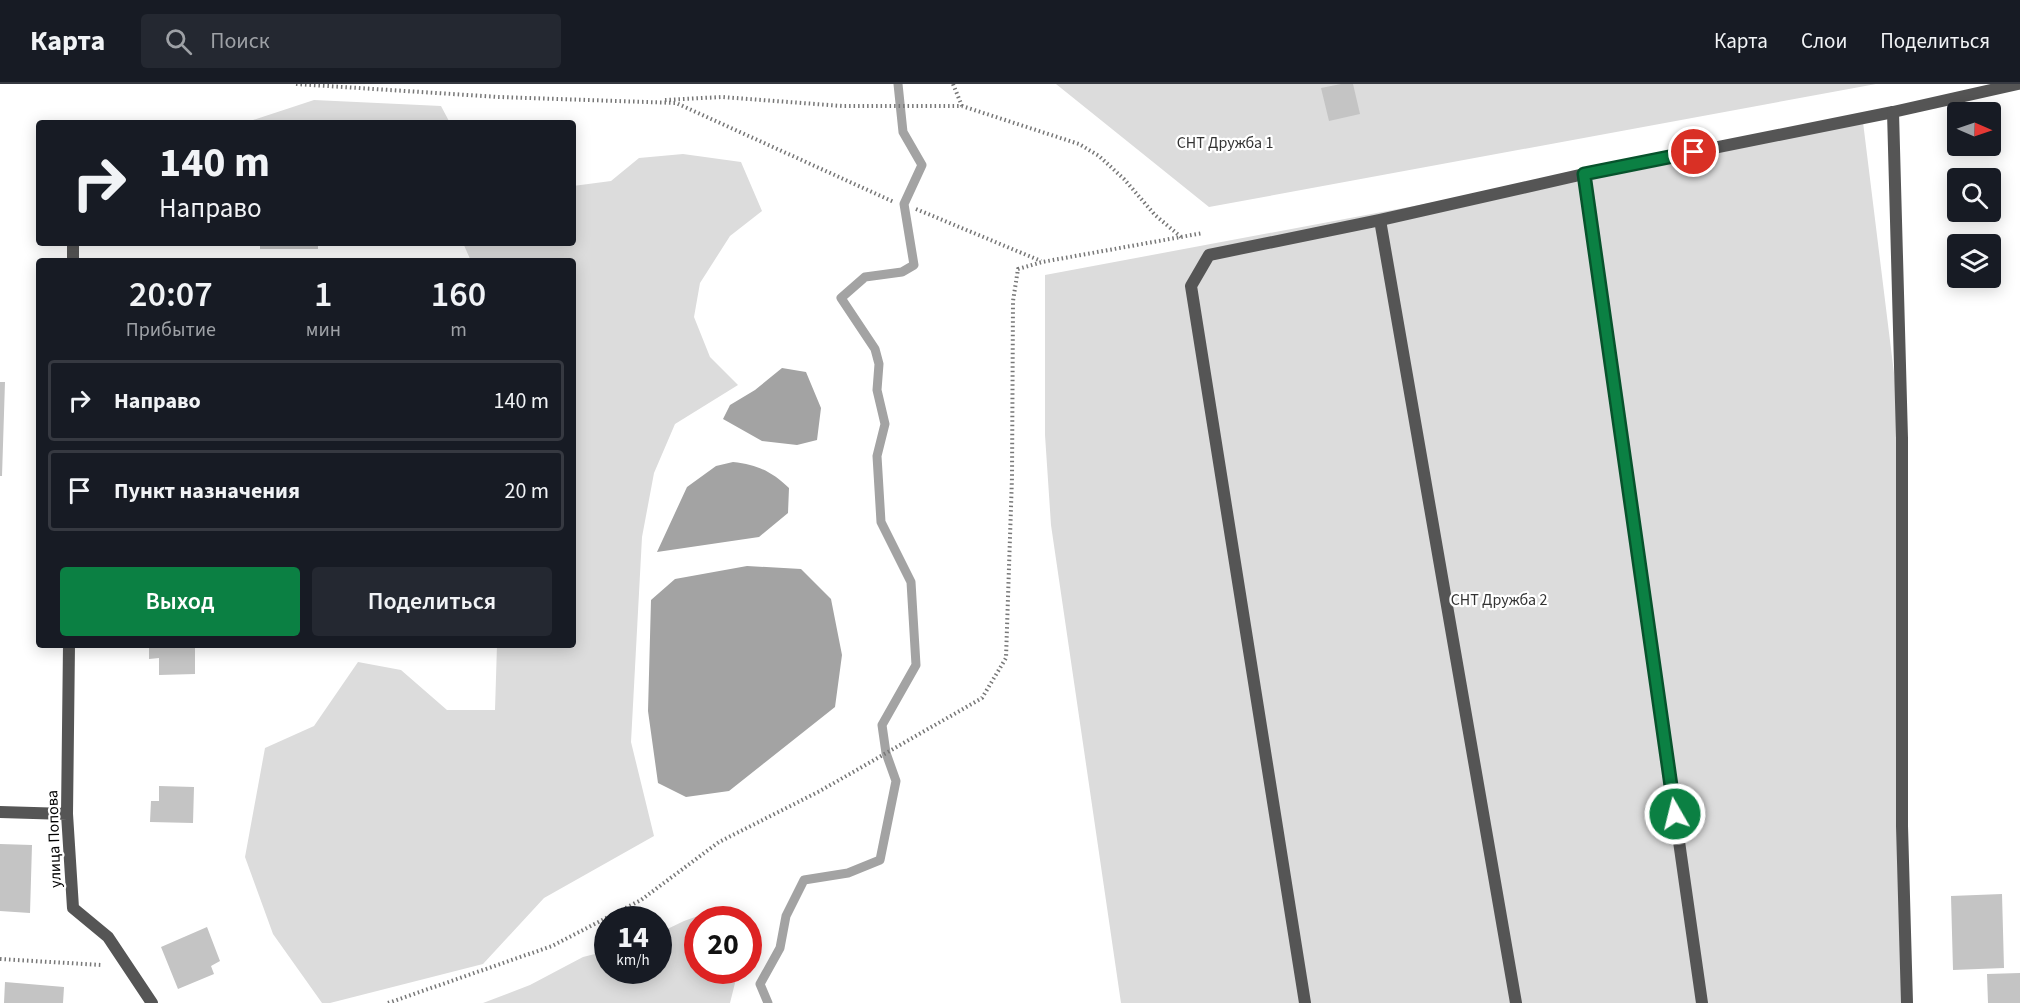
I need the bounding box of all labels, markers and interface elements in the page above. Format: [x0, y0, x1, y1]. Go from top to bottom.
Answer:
search box [141, 14, 561, 68]
text: Карта [30, 21, 105, 61]
icon: search [162, 25, 195, 58]
text: Поиск [210, 25, 270, 57]
text: Карта [1714, 26, 1768, 56]
text: Слои [1801, 26, 1847, 56]
text: Поделиться [1880, 26, 1990, 56]
north arrow [1947, 102, 2001, 156]
map controls [1947, 102, 2001, 288]
pin [1668, 126, 1719, 177]
park label: СНТ Дружба 1 [1177, 132, 1273, 154]
text: 140 m [159, 133, 270, 193]
icon: arrive [1677, 135, 1710, 168]
icon: right [60, 144, 138, 222]
button: search [1947, 168, 2001, 222]
text: Направо [159, 189, 262, 228]
button: layers [1947, 234, 2001, 288]
text: 20:07 [129, 269, 213, 320]
text: 1 [314, 269, 333, 320]
text: 160 [431, 269, 486, 320]
text: Прибытие [126, 316, 216, 344]
text: мин [306, 316, 341, 344]
text: m [450, 316, 467, 344]
icon: right [63, 384, 96, 417]
text: Направо [114, 385, 201, 417]
text: 140 m [494, 385, 549, 417]
icon: arrive [63, 474, 96, 507]
text: Пункт назначения [114, 475, 300, 507]
text: 20 m [504, 475, 549, 507]
button: Выход [60, 567, 300, 636]
button: Поделиться [312, 567, 552, 636]
park label: СНТ Дружба 2 [1451, 589, 1547, 611]
position arrow [1643, 782, 1707, 846]
street label: улица Попова [41, 790, 67, 888]
speed limit sign: 20 [684, 906, 762, 984]
text: 14 [617, 916, 649, 959]
text: km/h [616, 950, 650, 971]

